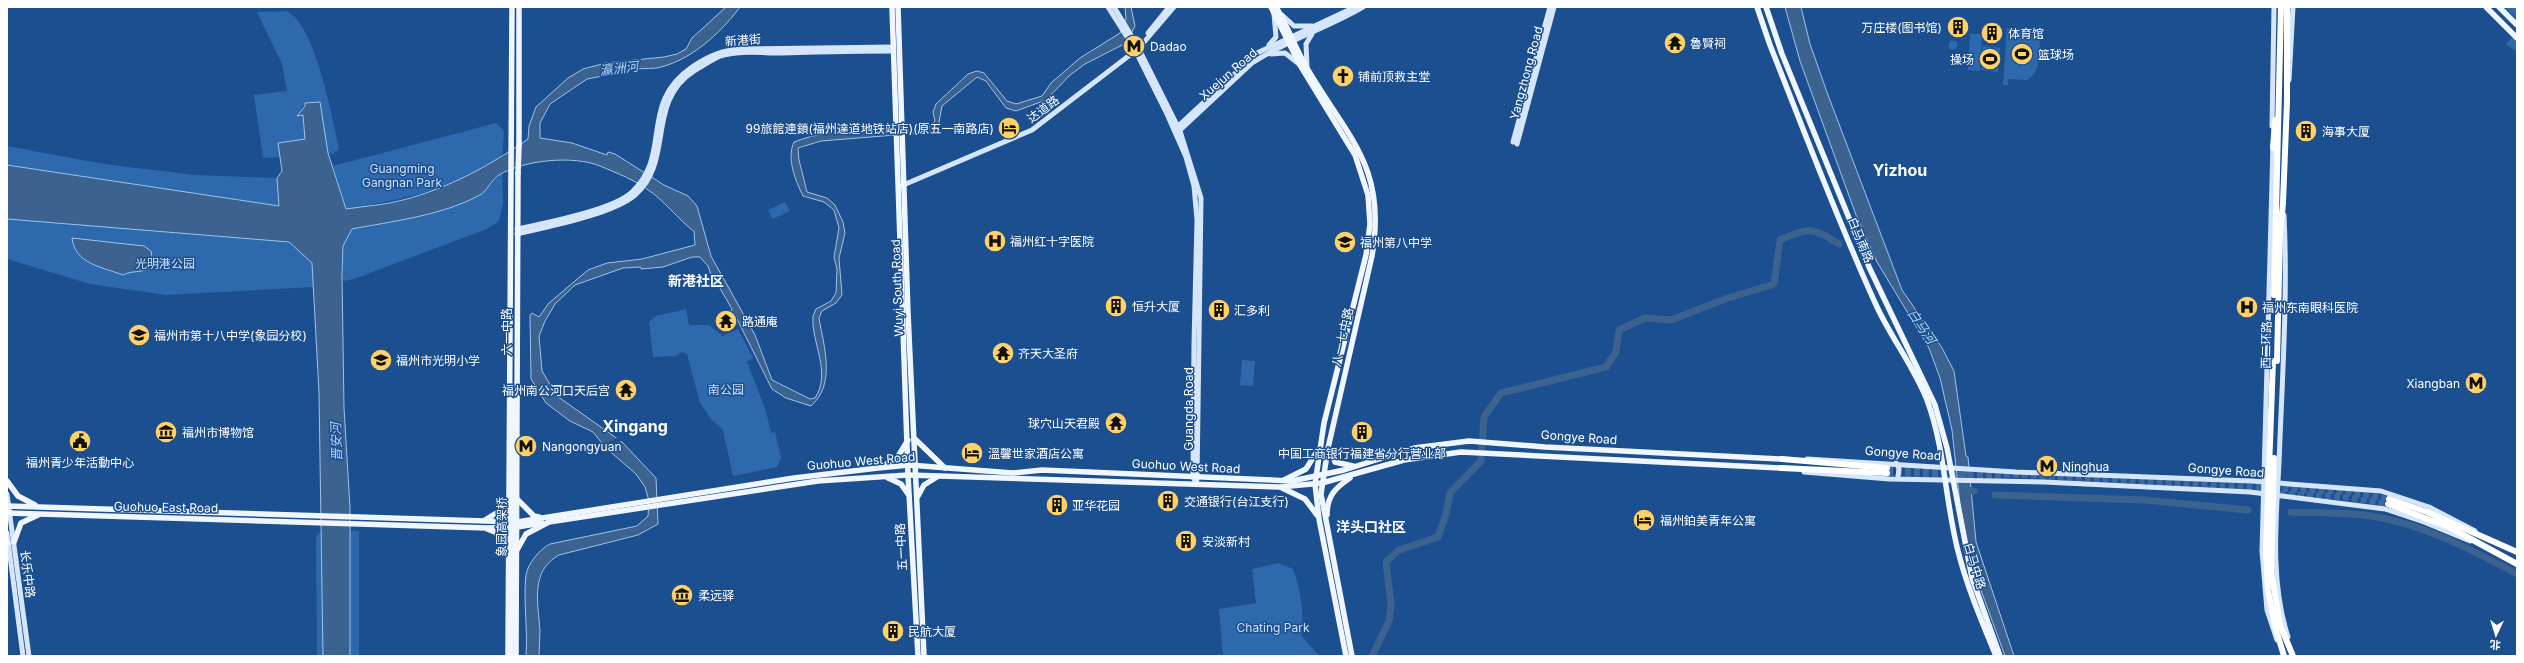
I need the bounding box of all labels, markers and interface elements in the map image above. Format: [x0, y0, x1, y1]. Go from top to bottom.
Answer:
building icon: 万庄楼(图书馆) [1945, 14, 1971, 40]
place label: 万庄楼(图书馆) [1861, 20, 1942, 35]
building icon: 体育馆 [1979, 20, 2005, 46]
street label: Yangzhong Road [1506, 25, 1546, 121]
place label: 体育馆 [2008, 26, 2044, 41]
temple icon: 魯賢祠 [1662, 30, 1688, 56]
street label: 新港街 [725, 31, 761, 49]
metro station icon: Dadao [1121, 33, 1147, 59]
place label: 魯賢祠 [1690, 36, 1726, 51]
place label: Dadao [1150, 39, 1187, 54]
sports icon: 篮球场 [2009, 41, 2035, 67]
street label: Xuejun Road [1196, 45, 1260, 103]
sports icon: 操场 [1977, 46, 2003, 72]
place label: 篮球场 [2038, 47, 2074, 62]
place label: 操场 [1950, 52, 1974, 67]
water label: 瀛洲河 [599, 57, 642, 78]
church icon: 铺前顶救主堂 [1330, 63, 1356, 89]
place label: 铺前顶救主堂 [1358, 69, 1430, 84]
street label: 达道路 [1024, 92, 1062, 126]
hotel icon: 99旅館連鎖(福州達道地铁站店)(原五一南路店) [996, 115, 1022, 141]
building icon: 海事大厦 [2293, 118, 2319, 144]
place label: 99旅館連鎖(福州達道地铁站店)(原五一南路店) [746, 121, 994, 136]
place label: 海事大厦 [2322, 124, 2370, 139]
district label: Yizhou [1873, 160, 1927, 180]
park label: Guangming Gangnan Park [362, 161, 442, 190]
street label: 白马南路 [1845, 215, 1877, 265]
hospital icon: 福州红十字医院 [982, 228, 1008, 254]
school or university icon: 福州第八中学 [1332, 229, 1358, 255]
place label: 福州红十字医院 [1010, 234, 1094, 249]
place label: 福州第八中学 [1360, 235, 1432, 250]
street label: Wuyi South Road [888, 239, 906, 337]
park label: 光明港公园 [135, 256, 195, 271]
district label: 新港社区 [668, 272, 724, 289]
building icon: 恒升大厦 [1103, 293, 1129, 319]
hospital icon: 福州东南眼科医院 [2234, 294, 2260, 320]
building icon: 汇多利 [1206, 297, 1232, 323]
place label: 恒升大厦 [1132, 299, 1180, 314]
place label: 福州东南眼科医院 [2262, 300, 2358, 315]
place label: 汇多利 [1234, 303, 1270, 318]
water label: 白马河 [1904, 305, 1941, 349]
street label: 八一七中路 [1328, 306, 1356, 368]
street label: 六一中路 [499, 308, 514, 356]
temple icon: 路通庵 [713, 308, 739, 334]
place label: 路通庵 [742, 314, 778, 329]
street label: 西二环路 [2258, 321, 2274, 369]
school or university icon: 福州市第十八中学(象园分校) [126, 322, 152, 348]
place label: 福州市第十八中学(象园分校) [154, 328, 307, 343]
temple icon: 齐天大圣府 [990, 340, 1016, 366]
place label: 齐天大圣府 [1018, 346, 1078, 361]
school or university icon: 福州市光明小学 [368, 347, 394, 373]
place label: 福州市光明小学 [396, 353, 480, 368]
street label: Guangda Road [1181, 367, 1196, 451]
metro station icon: Xiangban [2463, 370, 2489, 396]
place label: Xiangban [2406, 376, 2460, 391]
temple icon: 福州南公河口天后宫 [613, 377, 639, 403]
park label: 南公园 [708, 382, 744, 397]
place label: 福州南公河口天后宫 [502, 383, 610, 398]
temple icon: 球穴山天君殿 [1103, 410, 1129, 436]
district label: Xingang [602, 416, 668, 436]
place label: 球穴山天君殿 [1028, 416, 1100, 431]
museum icon: 福州市博物馆 [153, 419, 179, 445]
water label: 晋安河 [327, 419, 345, 462]
building icon: 中国工商银行福建省分行营业部 [1349, 419, 1375, 445]
place label: 福州市博物馆 [182, 425, 254, 440]
street label: Gongye Road [1540, 427, 1618, 447]
public building icon: 福州青少年活動中心 [67, 428, 93, 454]
metro station icon: Nangongyuan [513, 433, 539, 459]
place label: Nangongyuan [542, 439, 622, 454]
hotel icon: 溫馨世家酒店公寓 [959, 440, 985, 466]
street label: Gongye Road [1864, 443, 1942, 463]
place label: 溫馨世家酒店公寓 [988, 446, 1084, 461]
place label: 中国工商银行福建省分行营业部 [1278, 446, 1446, 461]
street label: Guohuo West Road [806, 449, 916, 473]
metro station icon: Ninghua [2034, 453, 2060, 479]
place label: 福州青少年活動中心 [26, 455, 134, 470]
street label: Guohuo West Road [1131, 456, 1241, 476]
place label: Ninghua [2062, 459, 2109, 474]
street label: Gongye Road [2187, 460, 2265, 480]
building icon: 交通银行(台江支行) [1155, 488, 1181, 514]
building icon: 亚华花园 [1044, 492, 1070, 518]
place label: 交通银行(台江支行) [1184, 494, 1289, 509]
street label: 象园高架桥 [494, 497, 509, 557]
place label: 亚华花园 [1072, 498, 1120, 513]
street label: Guohuo East Road [114, 499, 218, 515]
hotel icon: 福州鉑美青年公寓 [1631, 507, 1657, 533]
place label: 福州鉑美青年公寓 [1660, 513, 1756, 528]
district label: 洋头口社区 [1336, 518, 1406, 535]
street label: 五一中路 [892, 523, 910, 571]
building icon: 安淡新村 [1173, 528, 1199, 554]
place label: 安淡新村 [1202, 534, 1251, 549]
street label: 白马中路 [1961, 541, 1989, 591]
street label: 长乐中路 [18, 549, 38, 599]
museum icon: 柔远驿 [669, 582, 695, 608]
place label: 柔远驿 [698, 588, 734, 603]
north arrow [2476, 615, 2516, 655]
building icon: 民航大厦 [880, 618, 906, 644]
park label: Chating Park [1237, 620, 1310, 635]
place label: 民航大厦 [908, 624, 956, 639]
text: 北 [2489, 638, 2501, 652]

